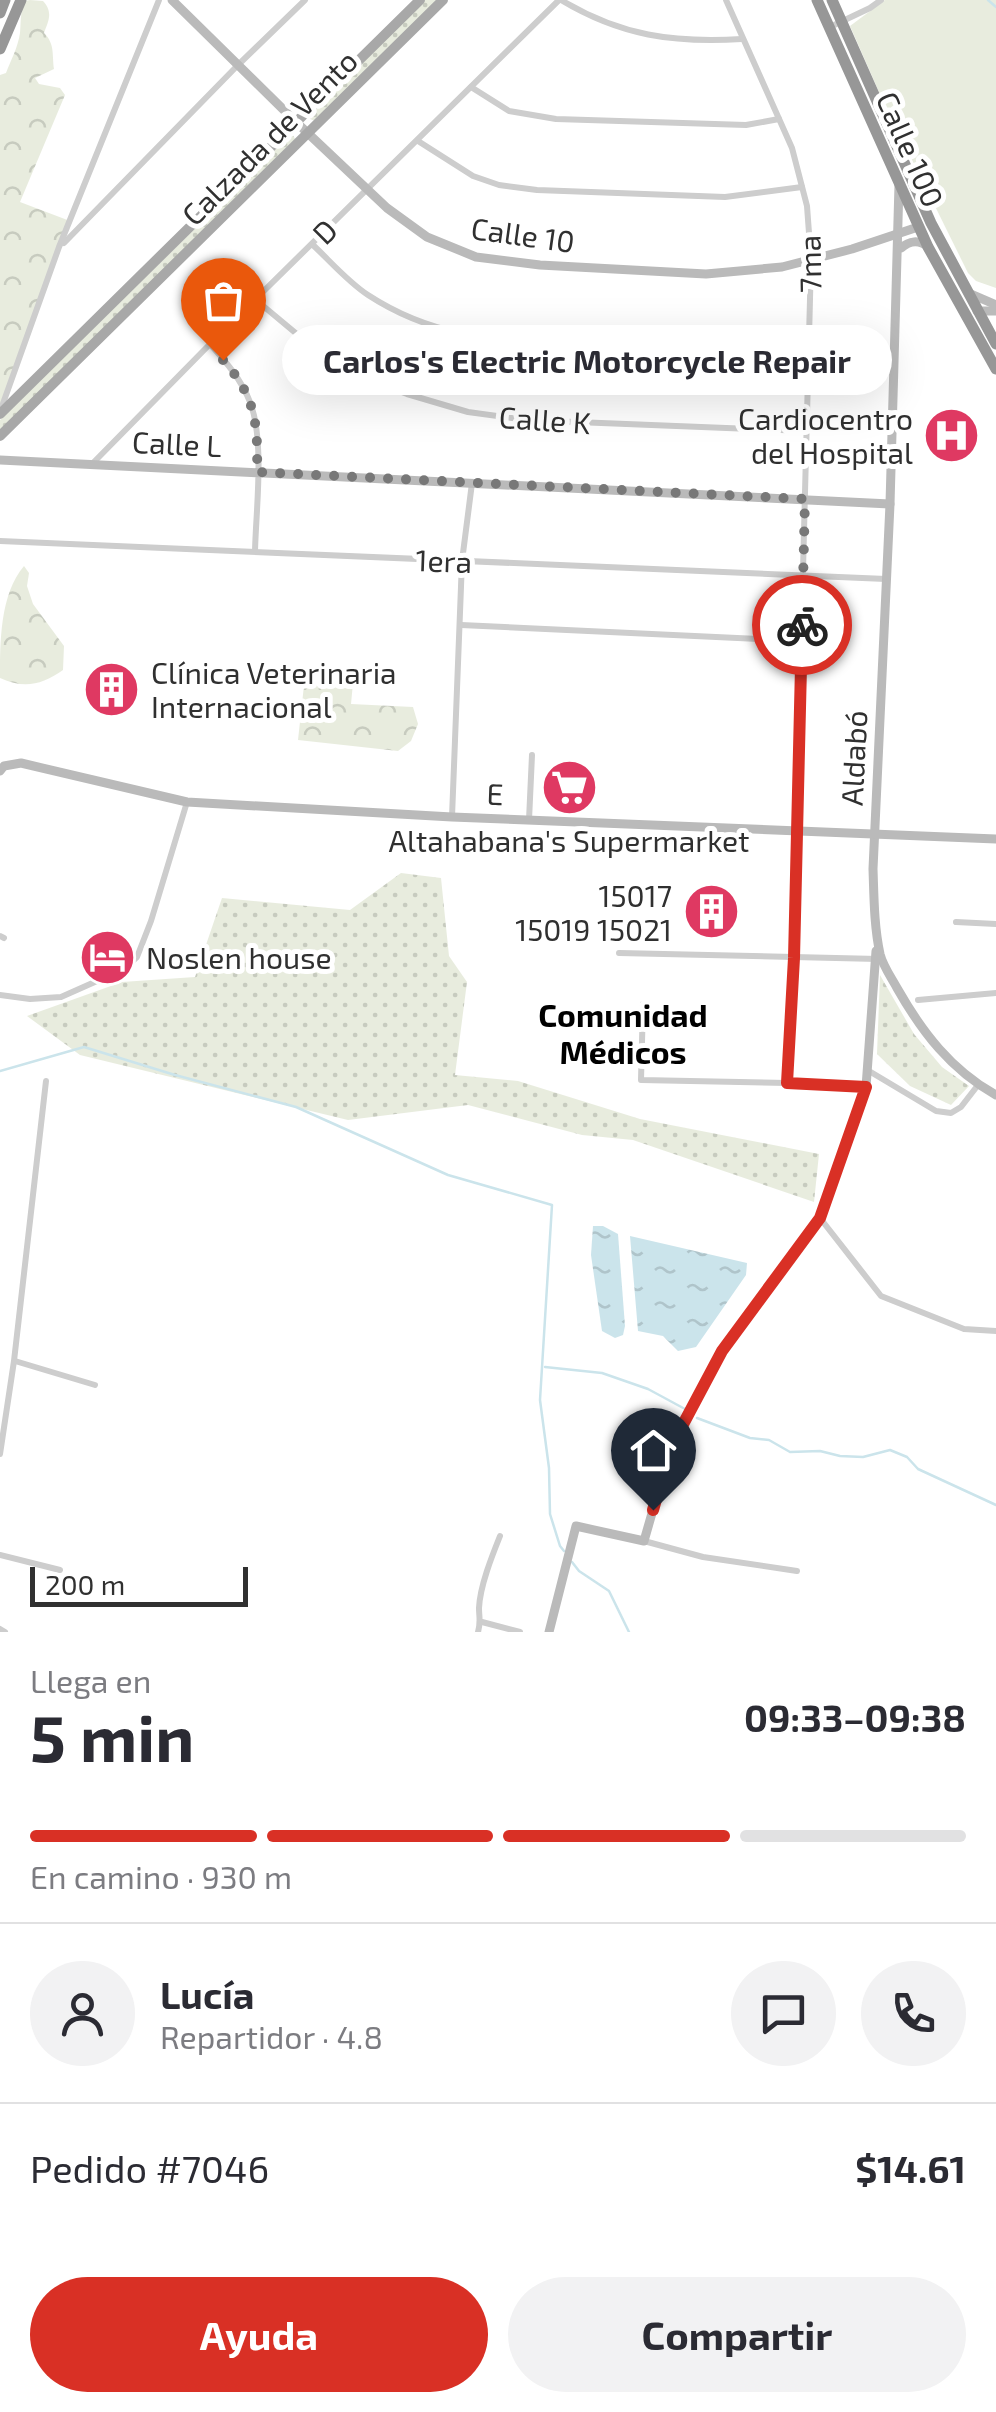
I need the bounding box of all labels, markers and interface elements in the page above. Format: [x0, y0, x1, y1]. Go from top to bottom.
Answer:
street label: Calzada de Vento [174, 42, 364, 232]
street label: Calle 100 [870, 86, 952, 212]
street label: Calle 10 [469, 209, 577, 259]
street label: D [304, 211, 344, 251]
street label: 7ma [790, 235, 828, 293]
pin [181, 258, 266, 361]
icon: bag [196, 273, 251, 328]
callout: Carlos's Electric Motorcycle Repair [283, 325, 893, 395]
text: Carlos's Electric Motorcycle Repair [323, 341, 851, 379]
street label: Calle K [498, 398, 592, 440]
place label: Cardiocentro del Hospital [738, 400, 913, 470]
hospital icon: Cardiocentro del Hospital [922, 405, 982, 465]
street label: Calle L [131, 423, 223, 463]
street label: 1era [415, 541, 473, 579]
courier [752, 575, 852, 675]
icon: bike [775, 598, 830, 653]
place label: Clínica Veterinaria Internacional [151, 654, 397, 724]
building icon: Clínica Veterinaria Internacional [82, 659, 142, 719]
street label: Aldabó [833, 709, 873, 807]
supermarket icon: Altahabana's Supermarket [539, 757, 599, 817]
street label: E [486, 775, 504, 811]
place label: Altahabana's Supermarket [388, 822, 750, 858]
place label: 15017 15019 15021 [515, 877, 672, 947]
building icon: 15017 15019 15021 [681, 882, 741, 942]
hotel icon: Noslen house [77, 927, 137, 987]
place label: Noslen house [146, 939, 332, 975]
district label: Comunidad Médicos [538, 995, 708, 1070]
pin [611, 1408, 696, 1511]
icon: home [626, 1423, 681, 1478]
scale bar [30, 1562, 248, 1606]
text: 200 m [45, 1567, 125, 1601]
text: Llega en [30, 1661, 151, 1699]
text: 09:33–09:38 [744, 1694, 966, 1740]
text: 5 min [30, 1697, 194, 1775]
text: En camino · 930 m [30, 1857, 292, 1895]
button: person [30, 1961, 135, 2066]
button: chat [731, 1961, 836, 2066]
button: phone [861, 1961, 966, 2066]
text: Lucía [160, 1971, 254, 2017]
text: Repartidor · 4.8 [160, 2017, 383, 2055]
text: Pedido #7046 [30, 2145, 269, 2191]
text: $14.61 [855, 2145, 966, 2191]
button: Ayuda [30, 2277, 488, 2392]
button: Compartir [508, 2277, 966, 2392]

